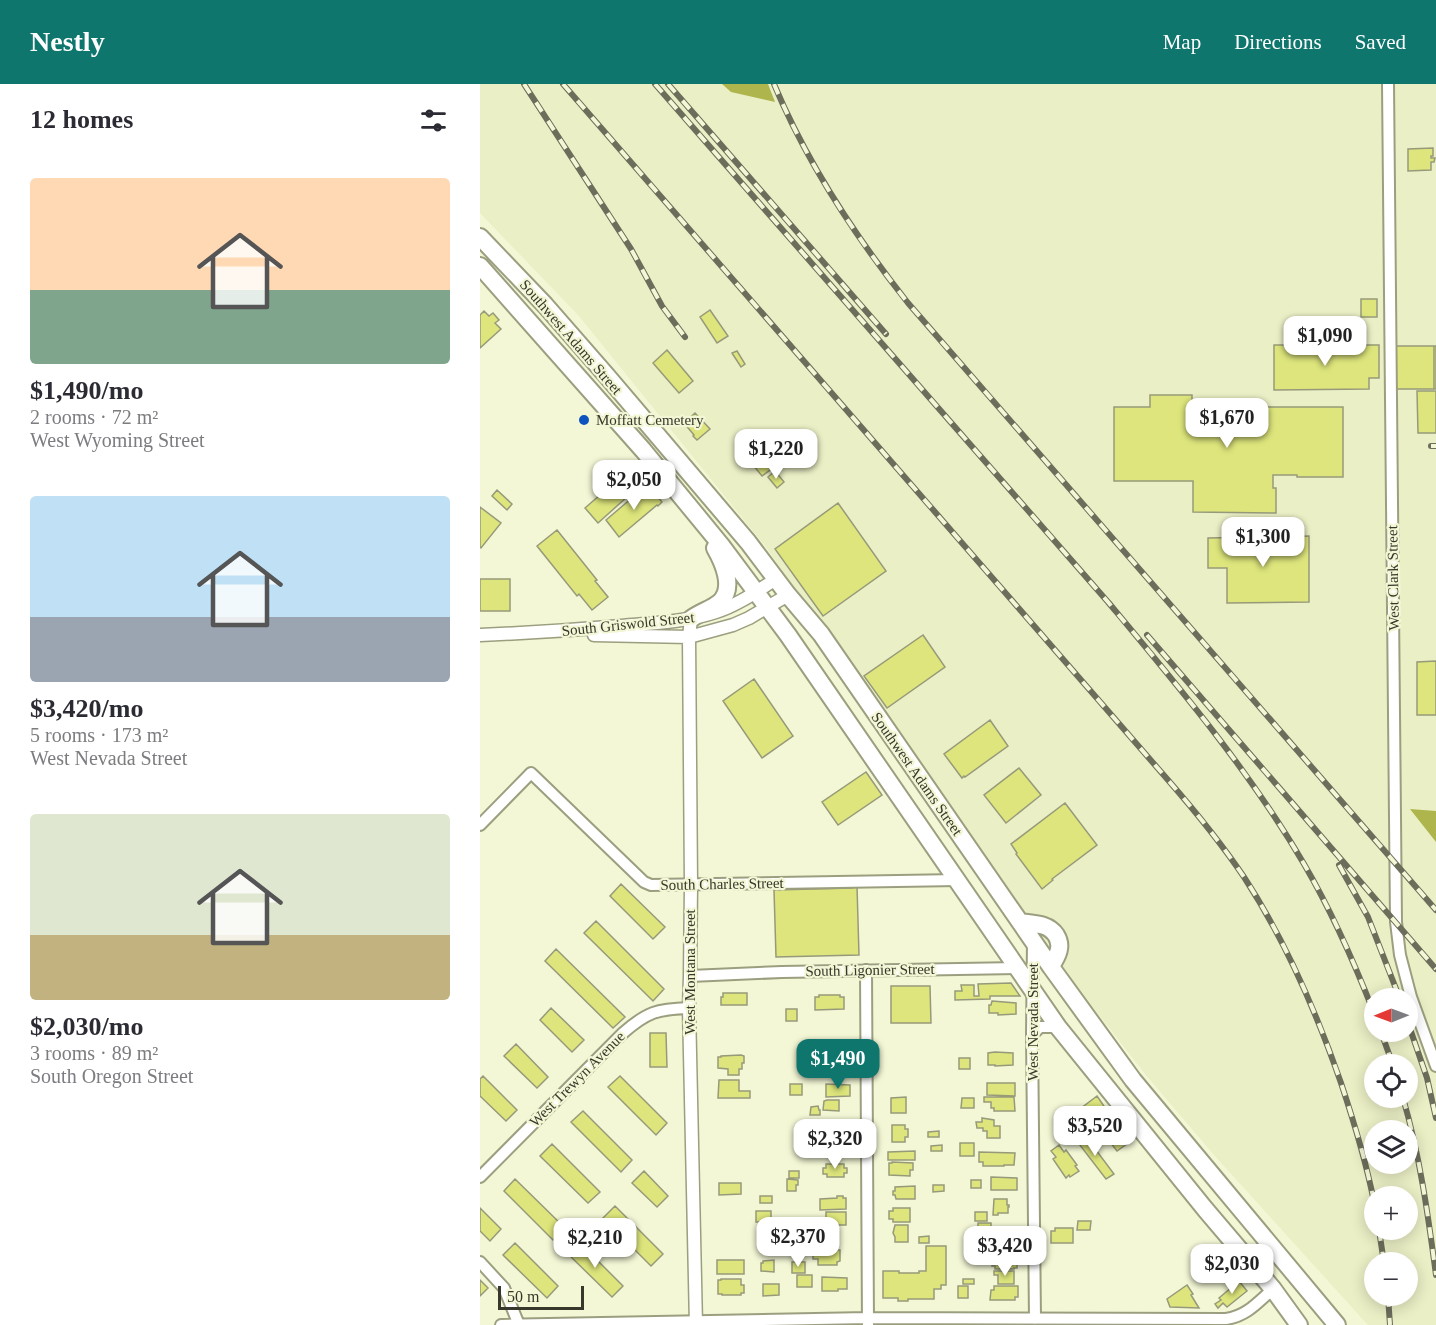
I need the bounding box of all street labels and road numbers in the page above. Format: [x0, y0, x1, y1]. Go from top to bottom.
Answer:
street label: Southwest Adams Street [517, 276, 626, 398]
street label: West Clark Street [1384, 524, 1402, 631]
street label: South Griswold Street [561, 609, 696, 639]
street label: Southwest Adams Street [868, 709, 966, 839]
street label: South Charles Street [660, 875, 785, 893]
street label: West Montana Street [682, 908, 698, 1035]
street label: South Ligonier Street [805, 961, 936, 979]
street label: West Nevada Street [1025, 962, 1041, 1081]
street label: West Trewyn Avenue [526, 1028, 628, 1130]

